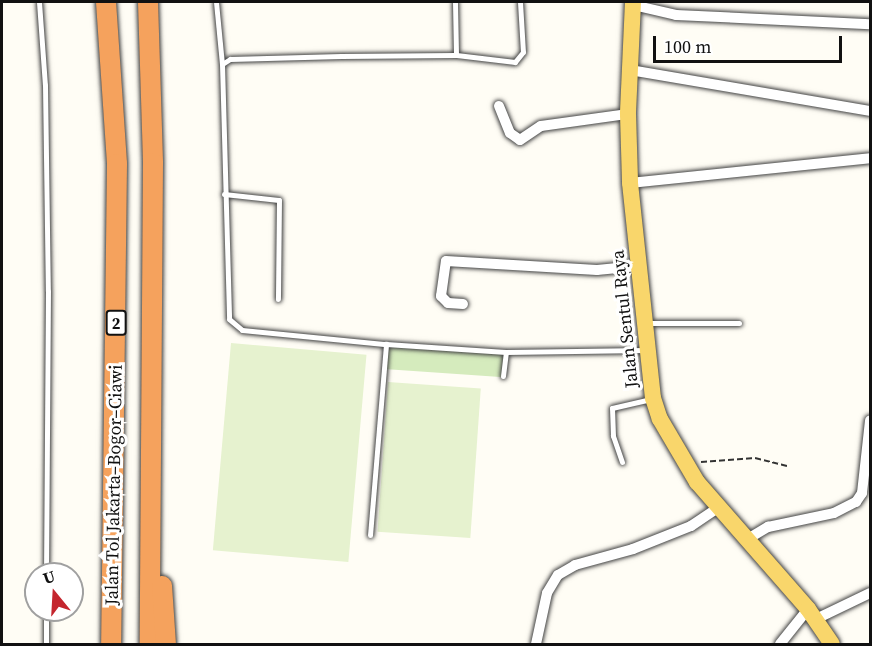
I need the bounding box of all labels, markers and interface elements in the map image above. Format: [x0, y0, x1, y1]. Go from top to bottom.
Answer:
scale bar [656, 24, 845, 62]
text: 100 m [664, 34, 711, 59]
street label: Jalan Sentul Raya [607, 249, 643, 389]
road number: 2 [106, 310, 126, 336]
street label: Jalan Tol Jakarta–Bogor–Ciawi [101, 364, 127, 606]
north arrow [24, 562, 84, 622]
text: U [40, 565, 58, 589]

